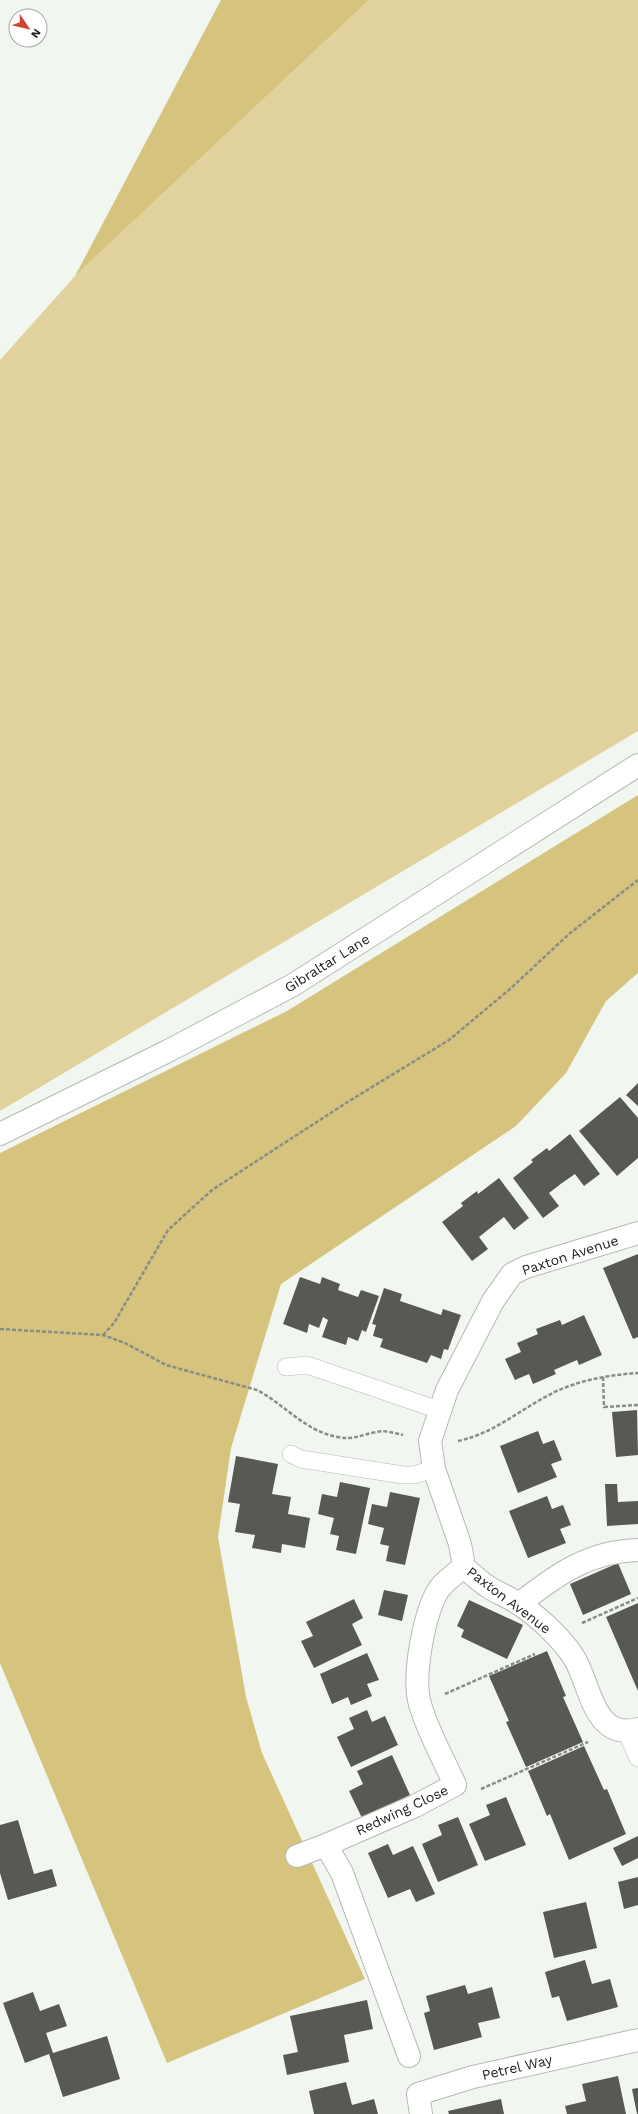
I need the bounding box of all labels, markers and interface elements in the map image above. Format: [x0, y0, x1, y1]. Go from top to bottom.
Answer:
north arrow [8, 8, 48, 48]
text: N [28, 26, 43, 41]
street label: Gibraltar Lane [282, 930, 372, 996]
street label: Paxton Avenue [520, 1232, 620, 1278]
street label: Paxton Avenue [464, 1563, 554, 1637]
street label: Redwing Close [353, 1782, 451, 1838]
street label: Petrel Way [480, 2051, 554, 2083]

